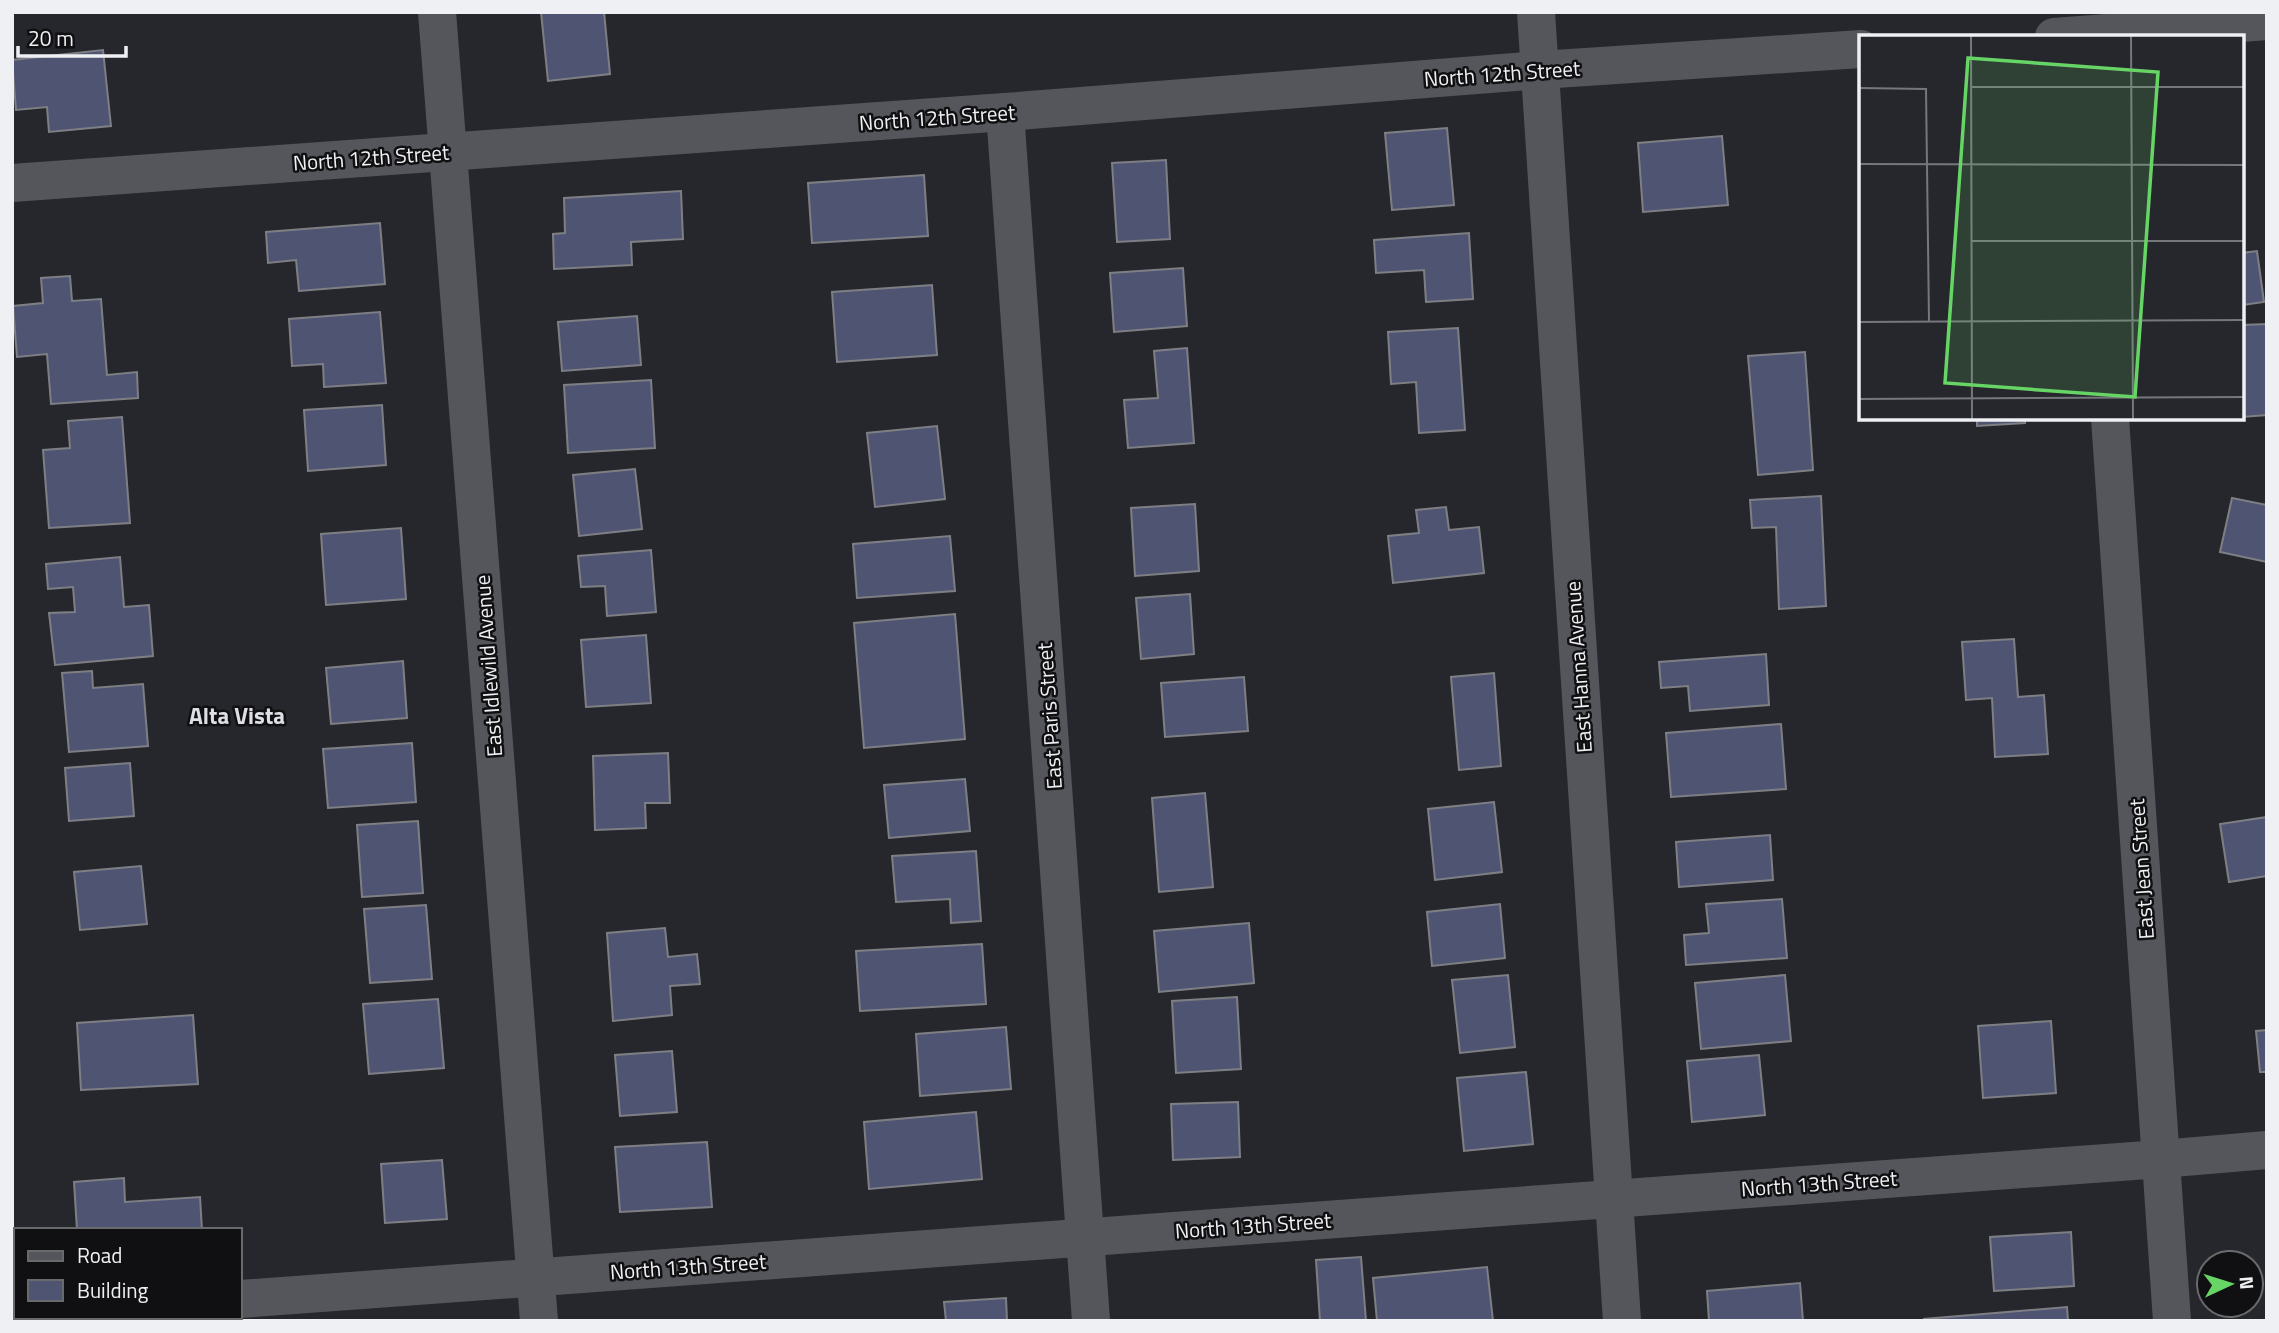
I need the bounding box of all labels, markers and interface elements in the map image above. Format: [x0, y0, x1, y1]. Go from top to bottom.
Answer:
scale bar [18, 14, 126, 58]
text: 20 m [28, 22, 74, 54]
inset map [1859, 35, 2244, 420]
street label: North 12th Street [1423, 52, 1582, 94]
street label: North 12th Street [858, 96, 1017, 138]
street label: North 12th Street [292, 136, 451, 178]
street label: East Idlewild Avenue [466, 574, 510, 758]
street label: East Hanna Avenue [1556, 580, 1600, 754]
street label: East Paris Street [1028, 641, 1070, 791]
district label: Alta Vista [189, 698, 285, 733]
street label: East Jean Street [2120, 797, 2162, 940]
street label: North 13th Street [1740, 1162, 1899, 1204]
street label: North 13th Street [1174, 1204, 1333, 1246]
legend [14, 1228, 242, 1319]
text: Road [77, 1239, 122, 1271]
street label: North 13th Street [609, 1245, 768, 1287]
north arrow [2195, 1249, 2265, 1319]
text: Building [77, 1274, 149, 1306]
text: N [2233, 1275, 2262, 1290]

